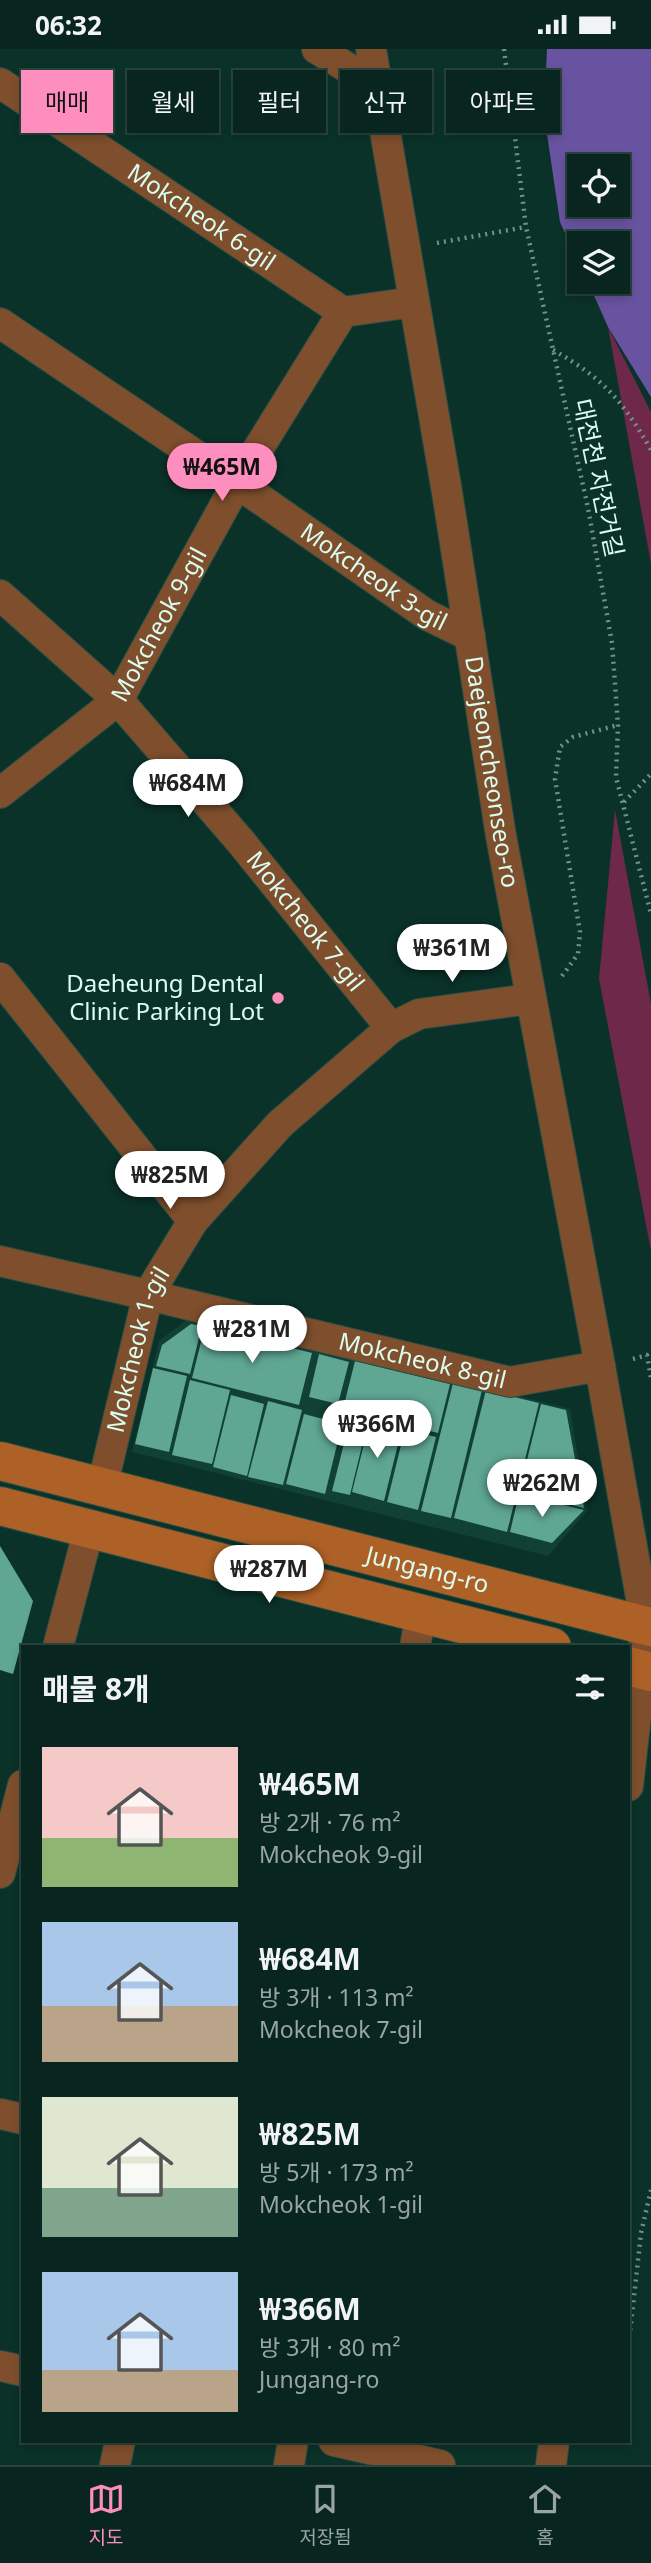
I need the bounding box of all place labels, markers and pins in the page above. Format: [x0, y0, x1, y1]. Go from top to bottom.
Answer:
pin: ₩465M [173, 443, 271, 503]
pin: ₩684M [139, 759, 237, 819]
pin: ₩361M [403, 925, 501, 984]
place label: Daeheung Dental Clinic Parking Lot [66, 966, 264, 1027]
marker: Daeheung Dental Clinic Parking Lot [270, 990, 286, 1006]
pin: ₩825M [121, 1151, 219, 1211]
pin: ₩281M [203, 1305, 301, 1365]
pin: ₩366M [328, 1401, 426, 1460]
pin: ₩262M [493, 1459, 591, 1519]
pin: ₩287M [220, 1545, 318, 1605]

